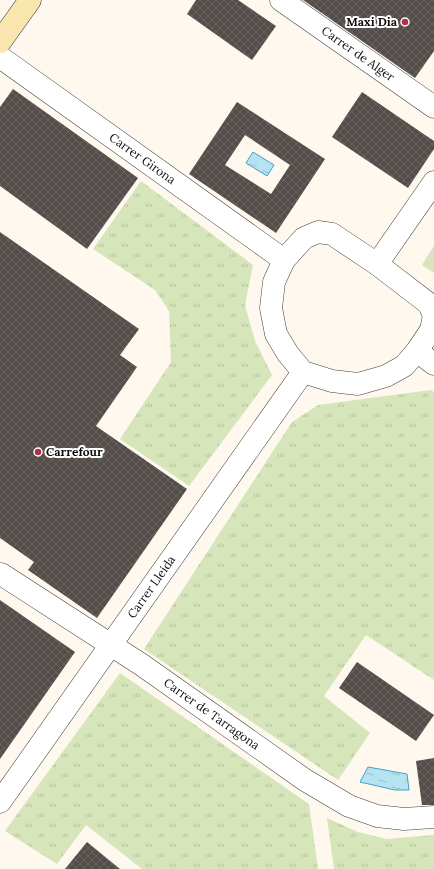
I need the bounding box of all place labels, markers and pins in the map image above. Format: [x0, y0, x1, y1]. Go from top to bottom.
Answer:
place label: Maxi Dia [346, 14, 398, 29]
marker: Maxi Dia [400, 17, 410, 27]
place label: Carrefour [46, 444, 103, 459]
marker: Carrefour [33, 447, 43, 457]

